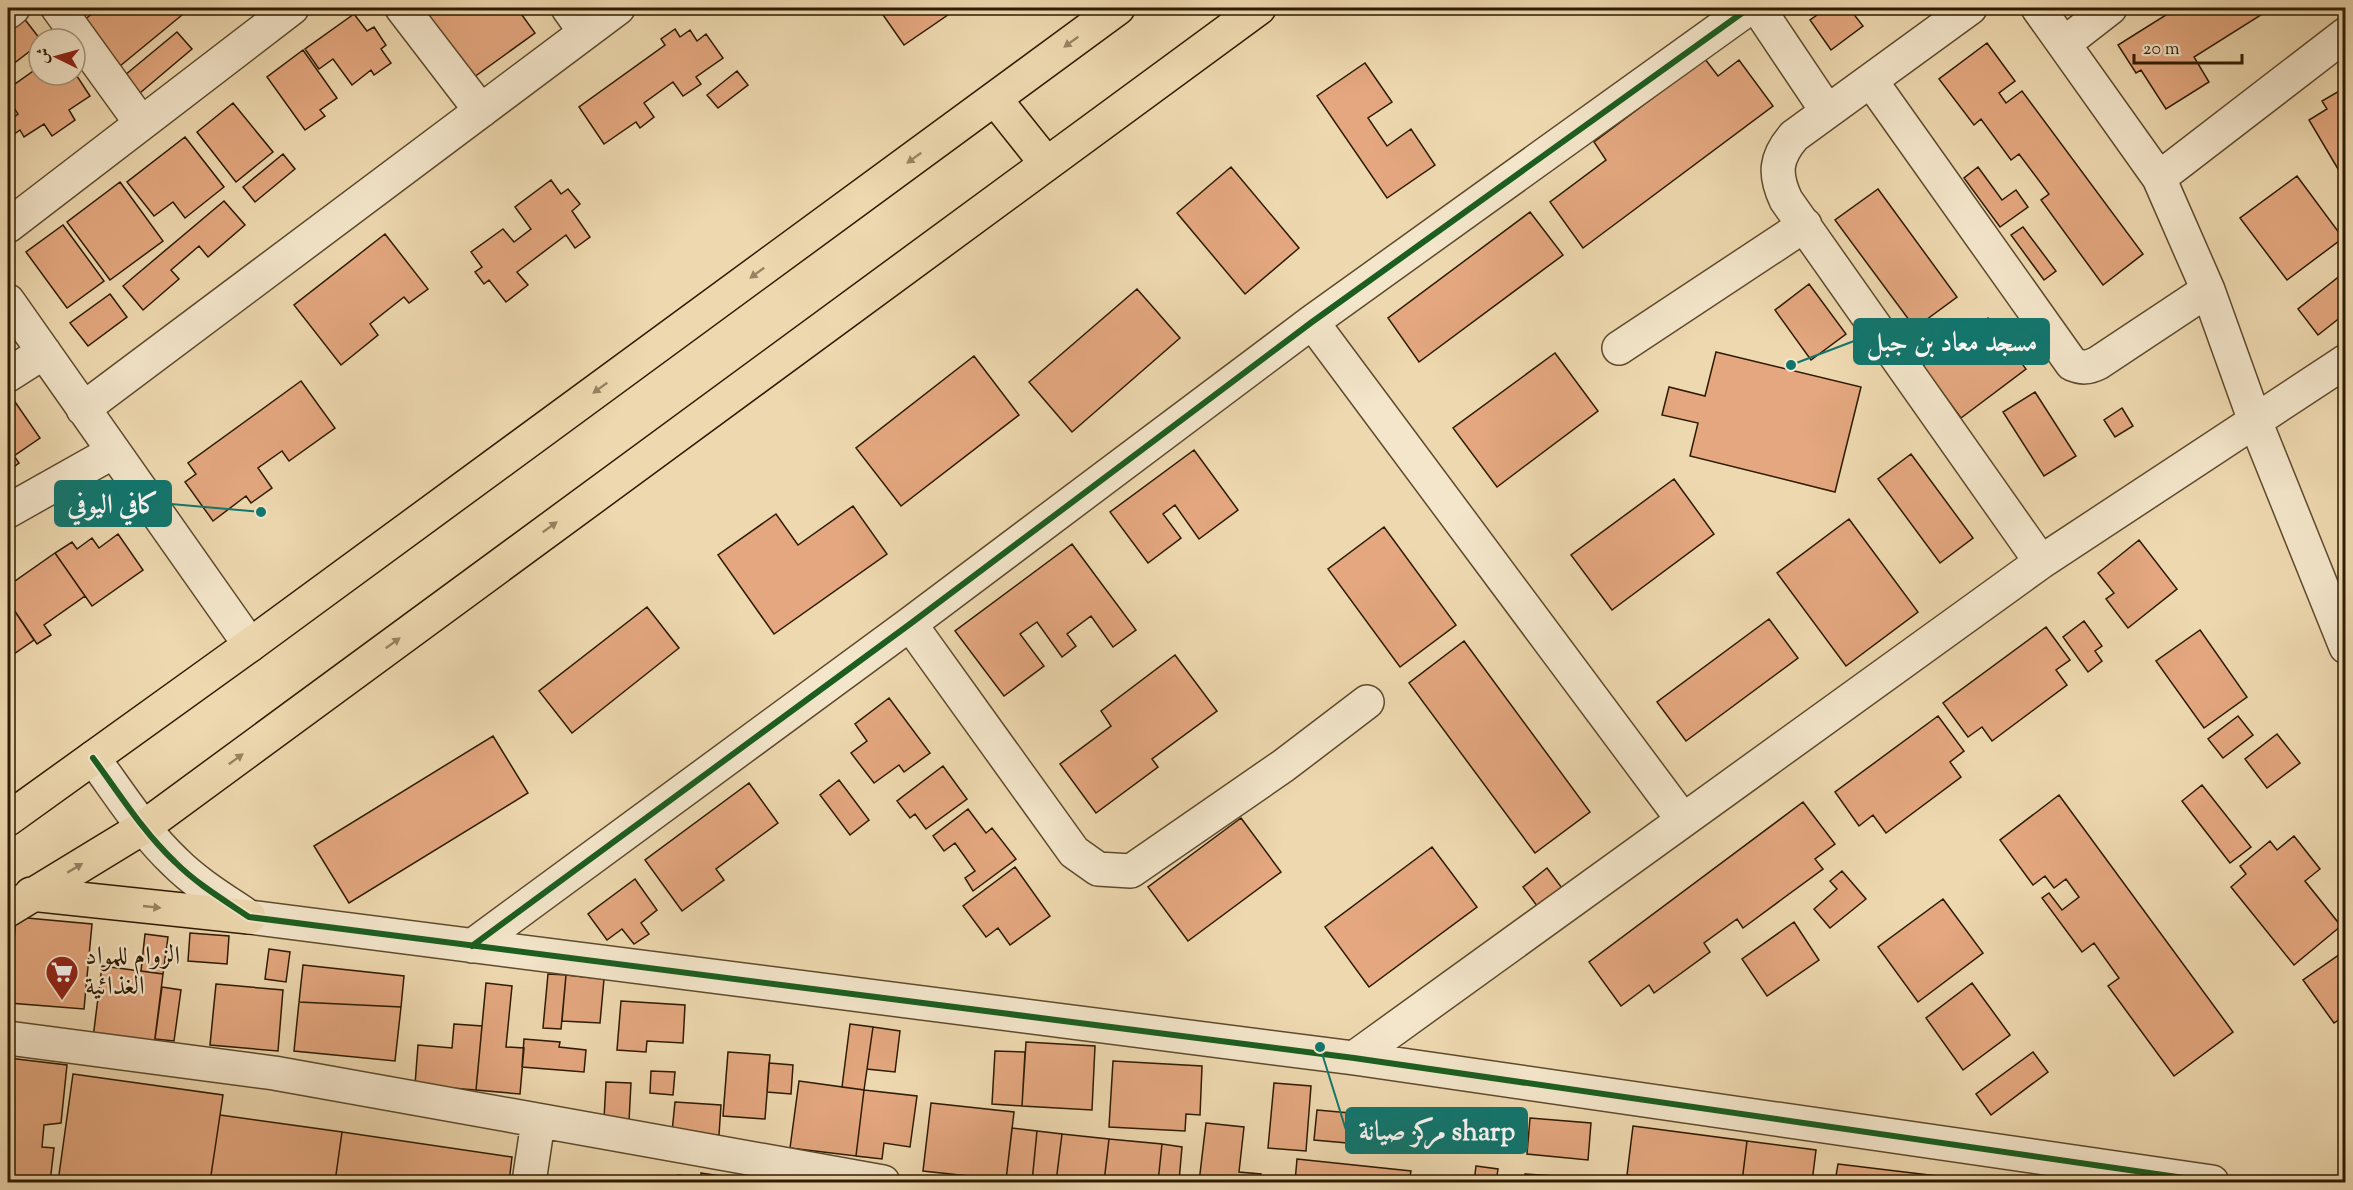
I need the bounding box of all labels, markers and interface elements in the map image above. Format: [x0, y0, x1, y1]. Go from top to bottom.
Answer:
north arrow [27, 27, 87, 87]
scale bar [2134, 27, 2242, 65]
one-way arrow [1064, 36, 1080, 48]
text: 20 m [2143, 37, 2180, 63]
text: ش [32, 47, 57, 65]
one-way arrow [907, 152, 923, 164]
one-way arrow [749, 267, 765, 279]
callout: مسجد معاد بن جبل [1854, 319, 2049, 364]
text: مسجد معاد بن جبل [1867, 325, 2037, 364]
one-way arrow [592, 382, 607, 394]
callout: كافي اليوفي [55, 481, 171, 526]
text: كافي اليوفي [66, 487, 159, 526]
one-way arrow [543, 522, 558, 534]
one-way arrow [385, 637, 401, 649]
one-way arrow [229, 753, 244, 765]
one-way arrow [67, 862, 83, 873]
one-way arrow [143, 902, 162, 912]
place label: الزوام للمواد الغذائية [85, 939, 180, 1006]
supermarket icon: الزوام للمواد الغذائية [44, 954, 80, 1001]
callout: مركز صيانة sharp [1346, 1108, 1527, 1153]
text: مركز صيانة sharp [1359, 1114, 1515, 1153]

